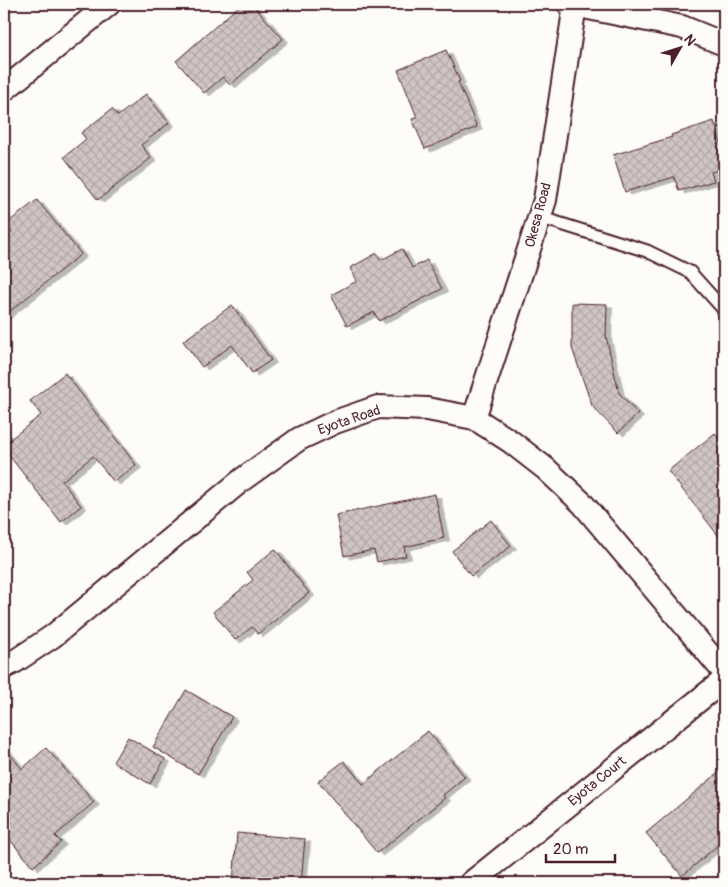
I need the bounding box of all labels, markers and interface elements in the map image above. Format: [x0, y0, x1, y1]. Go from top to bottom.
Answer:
north arrow [656, 22, 706, 72]
text: N [680, 31, 699, 49]
street label: Okesa Road [521, 181, 555, 249]
street label: Eyota Road [316, 401, 383, 439]
street label: Eyota Court [565, 752, 630, 810]
scale bar [546, 832, 614, 864]
text: 20 m [553, 840, 588, 859]

